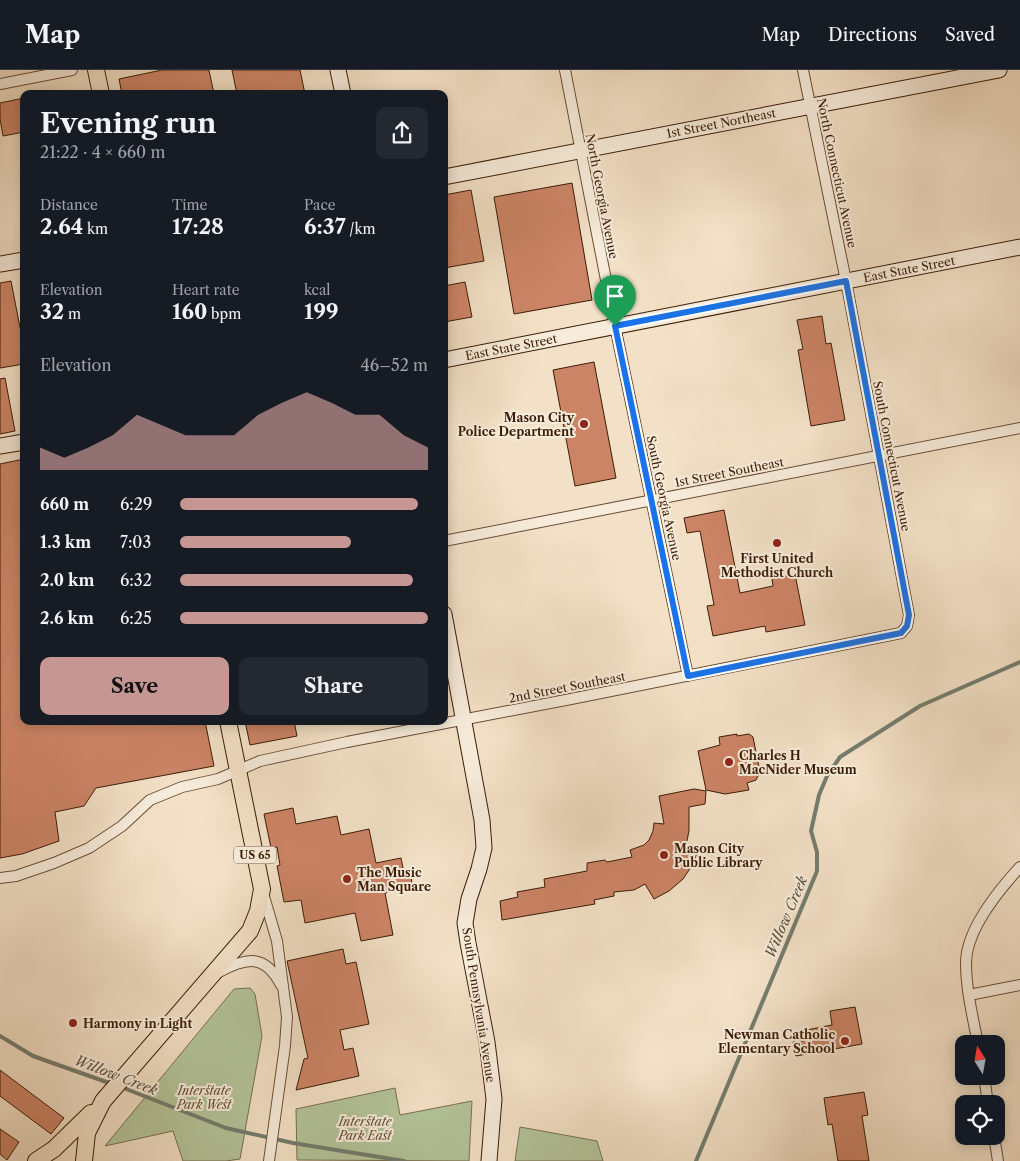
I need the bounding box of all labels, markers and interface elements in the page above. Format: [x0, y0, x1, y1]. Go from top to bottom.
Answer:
text: Map [25, 20, 80, 49]
text: Map [761, 24, 800, 46]
text: Directions [828, 24, 917, 46]
text: Saved [945, 24, 995, 46]
street label: North Connecticut Avenue [814, 97, 860, 250]
street label: 1st Street Northeast [665, 105, 778, 141]
text: Evening run [40, 106, 216, 140]
button: share [376, 107, 428, 159]
street label: North Georgia Avenue [582, 132, 622, 260]
text: 21:22 · 4 × 660 m [40, 142, 165, 162]
text: Distance [40, 196, 98, 214]
text: Time [172, 196, 207, 214]
text: Pace [304, 196, 336, 214]
text: 2.64 [40, 214, 83, 239]
text: 17:28 [172, 214, 224, 239]
text: 6:37 [304, 214, 346, 239]
text: km [83, 220, 108, 238]
text: /km [346, 220, 376, 238]
street label: East State Street [862, 253, 957, 285]
pin [594, 275, 636, 326]
text: Elevation [40, 281, 103, 299]
text: Heart rate [172, 281, 239, 299]
text: kcal [304, 281, 330, 299]
icon: arrive [601, 282, 629, 310]
text: 32 [40, 299, 64, 324]
text: 160 [172, 299, 207, 324]
text: 199 [304, 299, 339, 324]
text: m [64, 305, 81, 323]
text: bpm [207, 305, 241, 323]
street label: East State Street [464, 331, 559, 363]
text: Elevation [40, 355, 111, 375]
text: 46–52 m [360, 355, 428, 375]
street label: South Connecticut Avenue [870, 380, 914, 533]
place label: Mason City Police Department [458, 410, 575, 439]
marker: Mason City Police Department [578, 418, 590, 430]
street label: South Georgia Avenue [643, 434, 685, 562]
street label: 1st Street Southeast [673, 454, 786, 490]
text: 660 m [40, 494, 89, 514]
text: 6:29 [120, 494, 152, 514]
text: 1.3 km [40, 532, 91, 552]
text: 7:03 [120, 532, 151, 552]
marker: First United Methodist Church [771, 537, 783, 549]
place label: First United Methodist Church [721, 551, 834, 580]
text: 2.0 km [40, 570, 94, 590]
text: 6:32 [120, 570, 152, 590]
text: 2.6 km [40, 608, 94, 628]
text: 6:25 [120, 608, 152, 628]
button: Save [40, 657, 229, 715]
button: Share [239, 657, 428, 715]
street label: 2nd Street Southeast [508, 668, 627, 706]
place label: Charles H MacNider Museum [739, 748, 857, 777]
marker: Charles H MacNider Museum [723, 756, 735, 768]
place label: Mason City Public Library [674, 841, 763, 870]
road number: US 65 [234, 846, 276, 864]
marker: Mason City Public Library [658, 849, 670, 861]
place label: The Music Man Square [357, 865, 431, 894]
marker: The Music Man Square [341, 873, 353, 885]
water label: Willow Creek [761, 873, 812, 961]
street label: South Pennsylvania Avenue [459, 926, 499, 1084]
place label: Harmony in Light [83, 1016, 192, 1031]
marker: Harmony in Light [67, 1017, 79, 1029]
place label: Newman Catholic Elementary School [718, 1027, 835, 1056]
marker: Newman Catholic Elementary School [839, 1035, 851, 1047]
north arrow [955, 1035, 1005, 1085]
map controls [955, 1035, 1005, 1145]
water label: Willow Creek [72, 1051, 161, 1099]
park label: Interstate Park West [176, 1083, 232, 1112]
button: locate [955, 1095, 1005, 1145]
park label: Interstate Park East [337, 1114, 393, 1143]

